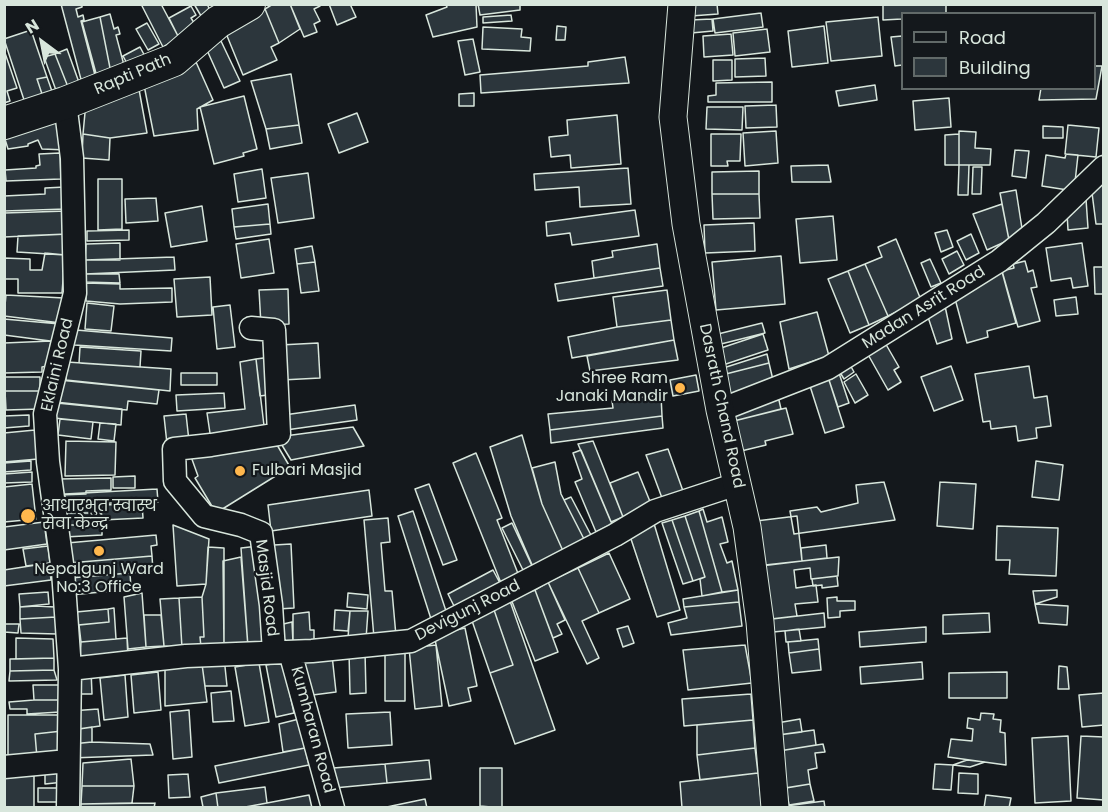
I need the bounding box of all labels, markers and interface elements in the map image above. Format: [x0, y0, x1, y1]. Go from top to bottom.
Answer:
north arrow [12, 12, 72, 72]
legend [901, 12, 1096, 90]
text: N [21, 13, 43, 39]
text: Road [959, 25, 1006, 50]
street label: Rapti Path [92, 50, 174, 100]
text: Building [959, 55, 1031, 80]
street label: Madan Asrit Road [859, 262, 989, 354]
street label: Eklaini Road [38, 316, 78, 414]
street label: Dasrath Chand Road [694, 322, 748, 490]
place label: Shree Ram Janaki Mandir [556, 369, 668, 407]
marker: Shree Ram Janaki Mandir [673, 381, 687, 395]
place label: Fulbari Masjid [252, 461, 362, 481]
marker: Fulbari Masjid [233, 464, 247, 478]
place label: आधारभुत स्वास्थ सेवा केन्द्र [42, 497, 157, 535]
marker: आधारभुत स्वास्थ सेवा केन्द्र [19, 507, 37, 525]
street label: Masjid Road [251, 538, 281, 638]
marker: Nepalgunj Ward No:3 Office [92, 544, 106, 558]
place label: Nepalgunj Ward No:3 Office [34, 560, 164, 598]
street label: Devigunj Road [412, 576, 524, 646]
street label: Kumharan Road [286, 665, 338, 795]

